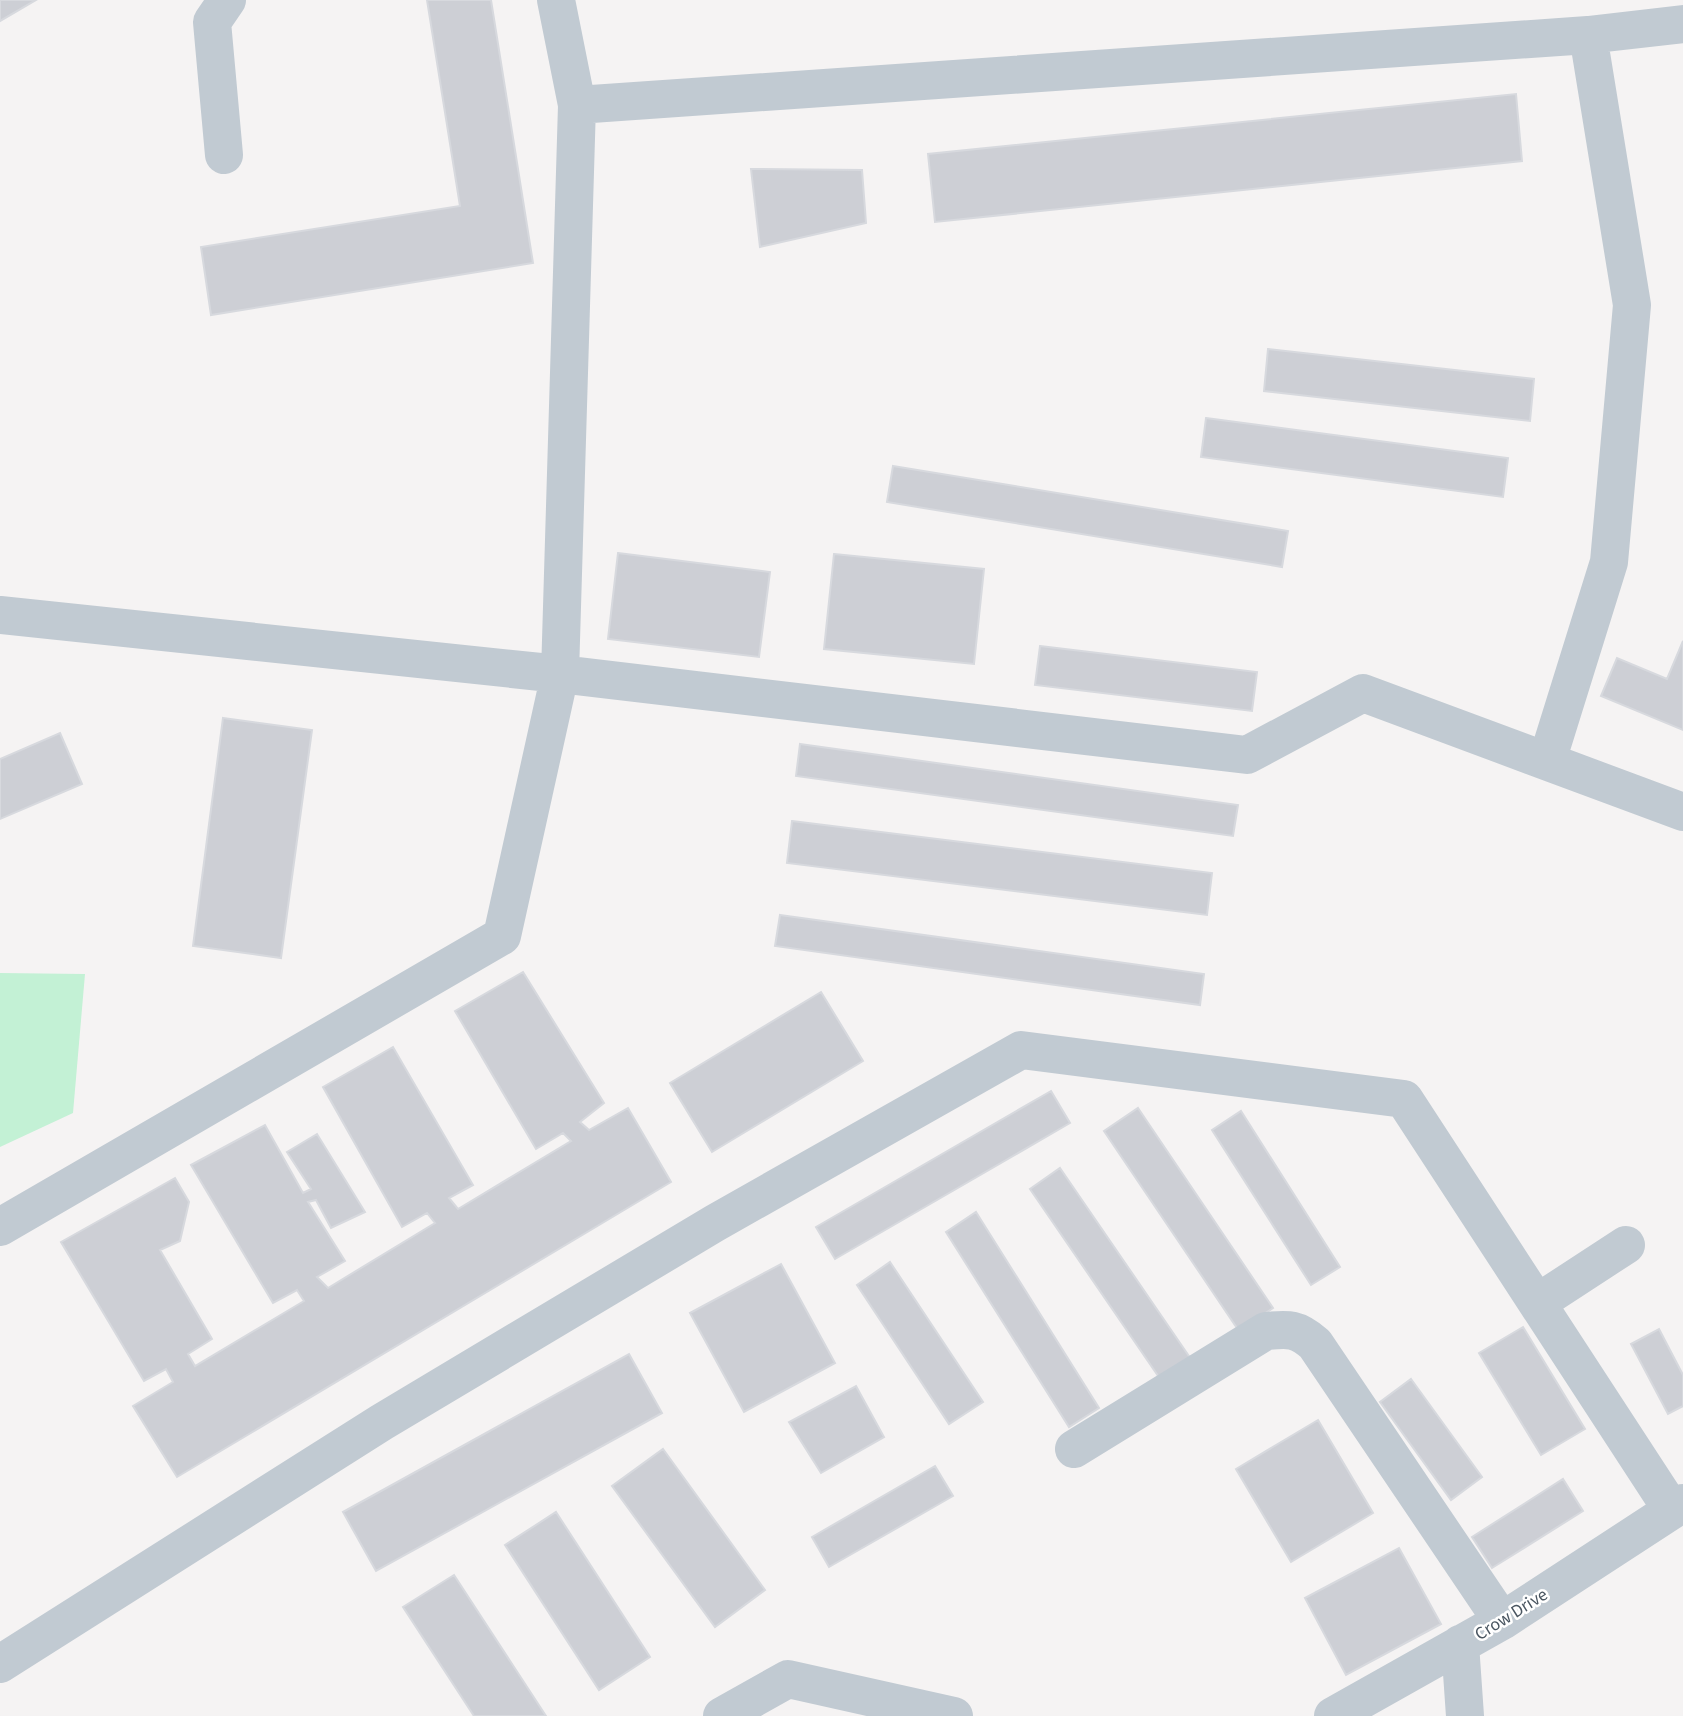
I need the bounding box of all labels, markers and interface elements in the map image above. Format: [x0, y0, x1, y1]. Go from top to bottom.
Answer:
street label: Crow Drive [1470, 1582, 1553, 1647]

